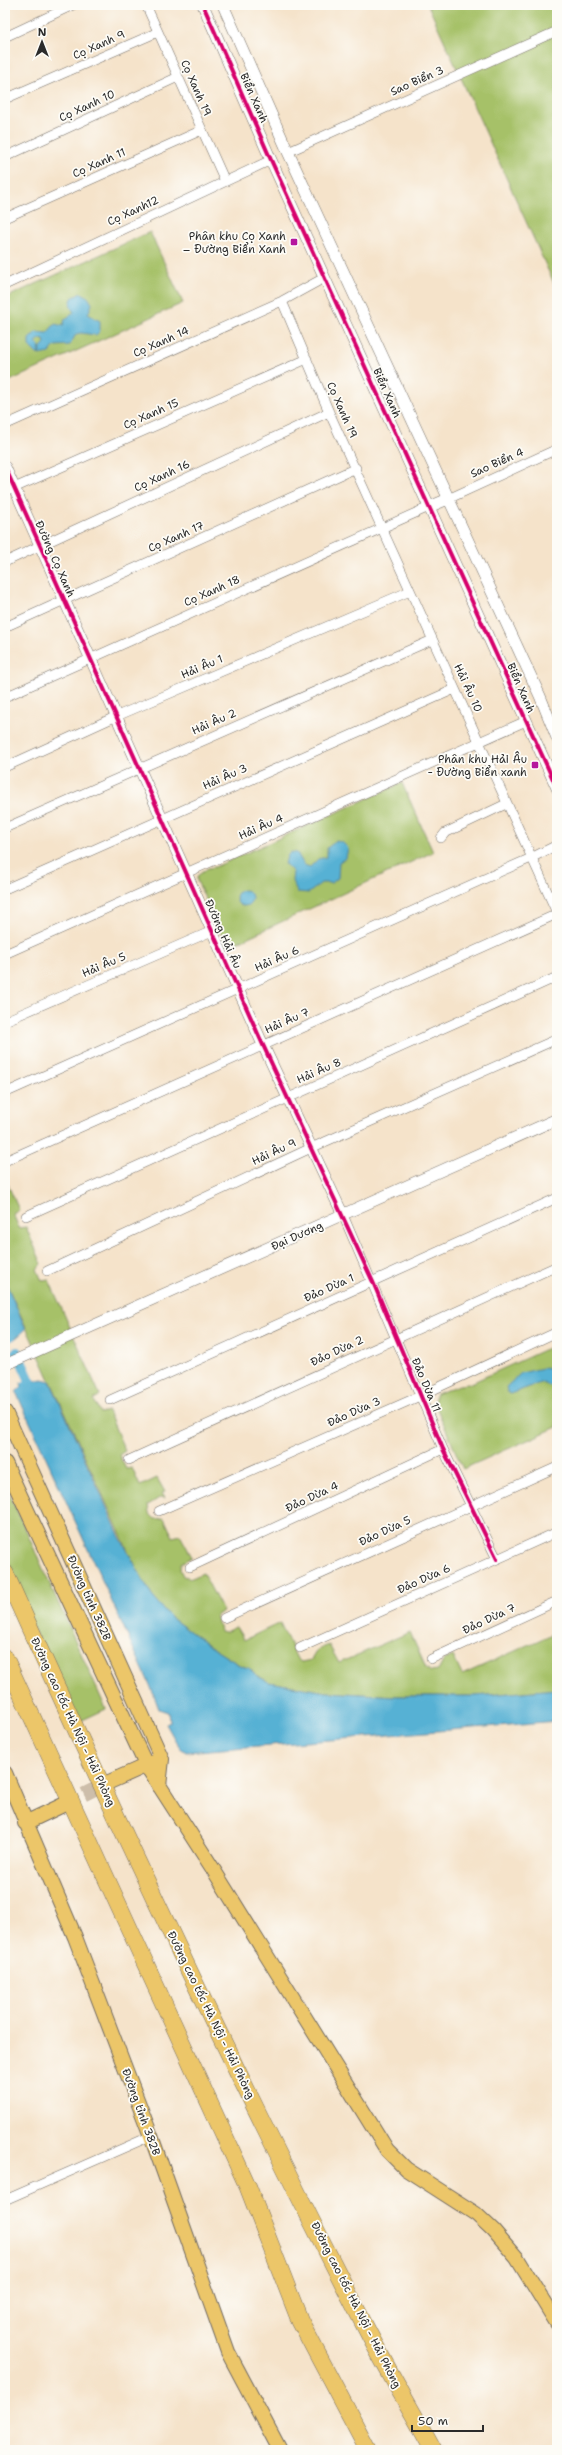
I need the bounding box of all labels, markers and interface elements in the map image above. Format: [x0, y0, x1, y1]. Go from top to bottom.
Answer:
north arrow [22, 22, 62, 62]
text: N [38, 25, 47, 40]
street label: Cọ Xanh 9 [71, 27, 127, 63]
street label: Cọ Xanh 19 [177, 58, 215, 118]
street label: Sao Biển 3 [388, 63, 446, 99]
street label: Biển Xanh [236, 71, 272, 126]
street label: Cọ Xanh 10 [57, 87, 117, 125]
street label: Cọ Xanh 11 [70, 145, 128, 181]
street label: Cọ Xanh12 [105, 193, 161, 229]
place label: Phân khu Cọ Xanh – Đường Biển Xanh [183, 229, 286, 257]
marker: Phân khu Cọ Xanh – Đường Biển Xanh [289, 237, 299, 247]
street label: Cọ Xanh 14 [131, 323, 192, 361]
street label: Biển Xanh [369, 366, 405, 421]
street label: Cọ Xanh 19 [323, 380, 361, 440]
street label: Cọ Xanh 15 [121, 395, 181, 433]
street label: Sao Biển 4 [468, 444, 526, 481]
street label: Cọ Xanh 16 [132, 457, 192, 495]
street label: Đường Cọ Xanh [31, 518, 79, 600]
street label: Cọ Xanh 17 [146, 518, 207, 556]
street label: Cọ Xanh 18 [182, 572, 242, 610]
street label: Hải Âu 1 [178, 651, 225, 683]
street label: Hải Âu 10 [450, 661, 487, 715]
street label: Biển Xanh [503, 661, 539, 716]
street label: Hải Âu 2 [189, 705, 239, 738]
place label: Phân khu Hải Âu - Đường Biển xanh [427, 751, 527, 780]
street label: Hải Âu 3 [200, 760, 250, 793]
marker: Phân khu Hải Âu - Đường Biển xanh [530, 760, 540, 770]
street label: Hải Âu 4 [236, 809, 286, 843]
street label: Đường Hải Âu [201, 897, 246, 971]
street label: Hải Âu 6 [252, 942, 302, 975]
street label: Hải Âu 5 [79, 948, 129, 981]
street label: Hải Âu 7 [262, 1003, 312, 1037]
street label: Hải Âu 8 [294, 1054, 344, 1087]
street label: Hải Âu 9 [249, 1134, 299, 1169]
street label: Đại Dương [269, 1218, 326, 1254]
street label: Đảo Dừa 1 [301, 1270, 357, 1306]
street label: Đảo Dừa 2 [308, 1332, 366, 1370]
street label: Đảo Dừa 11 [408, 1355, 444, 1415]
street label: Đảo Dừa 3 [325, 1394, 383, 1430]
street label: Đảo Dừa 4 [283, 1478, 341, 1516]
street label: Đảo Dừa 5 [357, 1512, 414, 1550]
street label: Đường tỉnh 382B [64, 1553, 115, 1643]
street label: Đảo Dừa 6 [395, 1561, 453, 1597]
street label: Đảo Dừa 7 [460, 1600, 518, 1638]
street label: Đường cao tốc Hà Nội - Hải Phòng [27, 1635, 119, 1809]
street label: Đường cao tốc Hà Nội - Hải Phòng [164, 1929, 258, 2102]
street label: Đường tỉnh 382B [118, 2066, 164, 2158]
street label: Đường cao tốc Hà Nội - Hải Phòng [307, 2219, 405, 2391]
scale bar [412, 2407, 483, 2433]
text: 50 m [418, 2413, 448, 2429]

